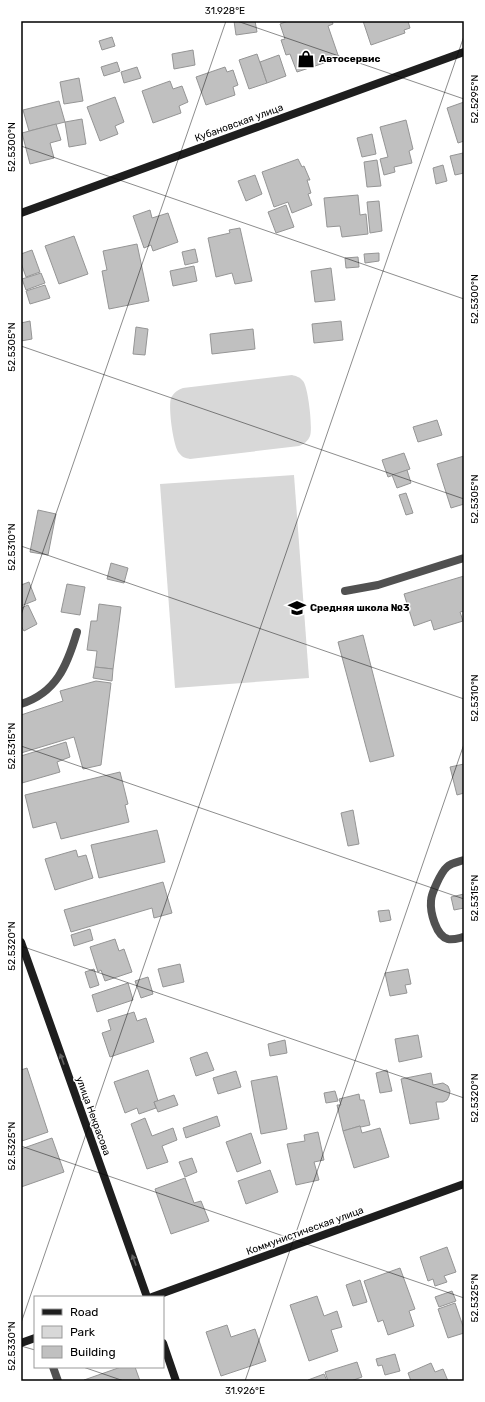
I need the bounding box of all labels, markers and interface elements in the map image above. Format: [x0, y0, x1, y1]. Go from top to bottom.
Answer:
text: 31.928°E [205, 5, 245, 17]
shop icon: Автосервис [296, 49, 316, 69]
place label: Автосервис [319, 53, 380, 65]
text: 52.5295°N [469, 75, 481, 123]
street label: Кубановская улица [193, 101, 285, 145]
text: 52.5300°N [6, 122, 18, 172]
text: 52.5300°N [469, 274, 481, 324]
text: 52.5305°N [6, 322, 18, 372]
text: 52.5305°N [469, 474, 481, 524]
text: 52.5310°N [6, 523, 18, 571]
school or university icon: Средняя школа №3 [287, 598, 307, 618]
place label: Средняя школа №3 [310, 602, 410, 614]
text: 52.5310°N [469, 674, 481, 722]
text: 52.5315°N [6, 722, 18, 770]
text: 52.5315°N [469, 874, 481, 922]
text: 52.5320°N [6, 921, 18, 971]
one-way arrow [59, 1052, 65, 1064]
text: 52.5320°N [469, 1073, 481, 1123]
street label: улица Некрасова [73, 1075, 113, 1157]
text: 52.5325°N [6, 1121, 18, 1170]
street label: Коммунистическая улица [245, 1204, 365, 1258]
one-way arrow [130, 1254, 136, 1266]
text: 52.5325°N [469, 1273, 481, 1322]
legend [34, 1296, 164, 1368]
text: Road [70, 1305, 98, 1319]
text: 52.5330°N [6, 1321, 18, 1371]
text: Park [70, 1325, 96, 1339]
text: Building [70, 1345, 116, 1359]
text: 31.926°E [225, 1385, 265, 1397]

